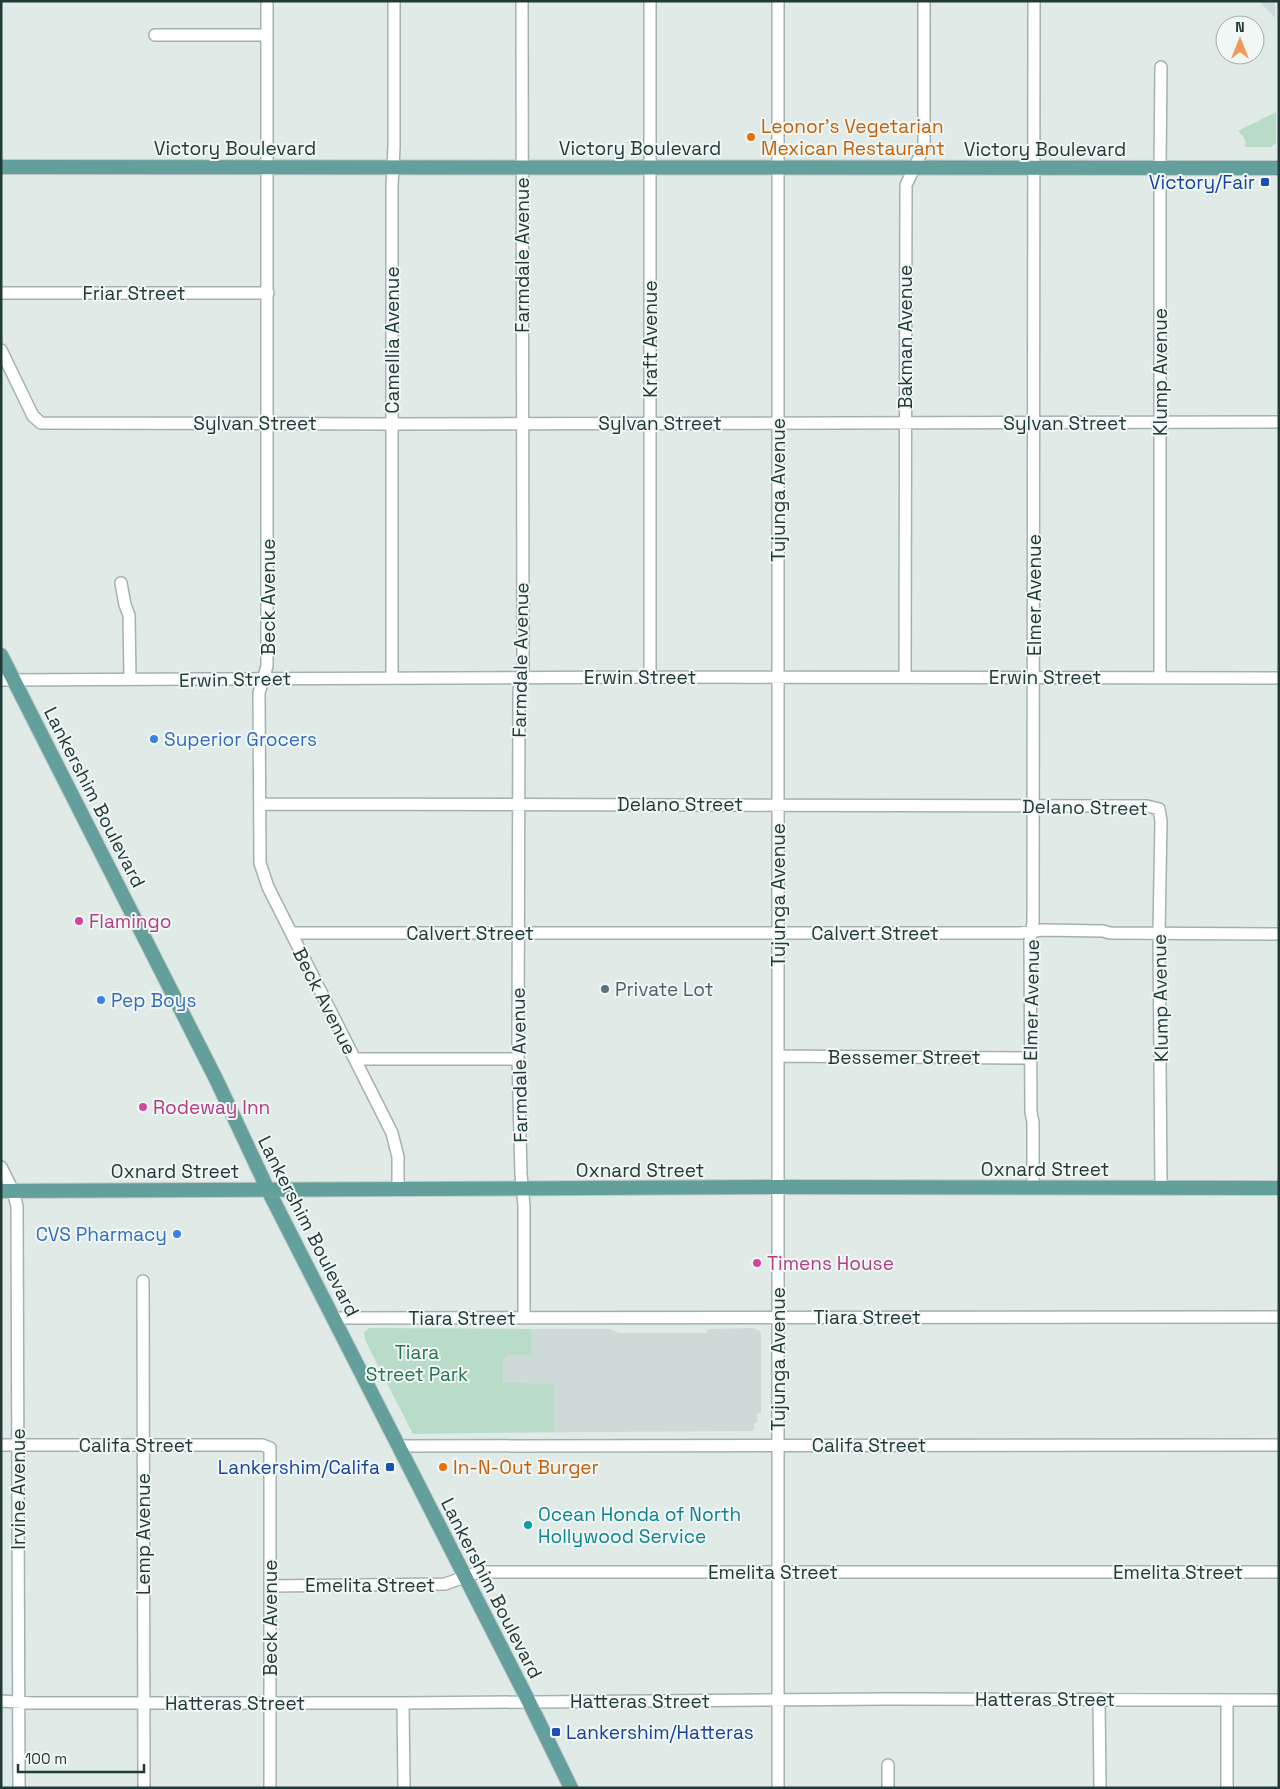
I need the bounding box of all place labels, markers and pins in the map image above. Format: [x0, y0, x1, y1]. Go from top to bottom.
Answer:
place label: Leonor's Vegetarian Mexican Restaurant [761, 114, 945, 161]
marker: Leonor's Vegetarian Mexican Restaurant [745, 131, 757, 143]
place label: Victory/Fair [1149, 170, 1255, 195]
marker: Victory/Fair [1259, 176, 1271, 188]
place label: Superior Grocers [164, 727, 317, 752]
marker: Superior Grocers [148, 733, 160, 745]
place label: Flamingo [89, 909, 171, 934]
marker: Flamingo [73, 915, 85, 927]
place label: Private Lot [615, 977, 713, 1002]
marker: Private Lot [599, 983, 611, 995]
place label: Pep Boys [111, 988, 196, 1013]
marker: Pep Boys [95, 994, 107, 1006]
place label: Rodeway Inn [153, 1095, 270, 1120]
marker: Rodeway Inn [137, 1101, 149, 1113]
place label: CVS Pharmacy [36, 1222, 167, 1247]
marker: CVS Pharmacy [171, 1228, 183, 1240]
place label: Timens House [767, 1251, 894, 1276]
marker: Timens House [751, 1257, 763, 1269]
place label: Lankershim/Califa [218, 1455, 380, 1480]
place label: In-N-Out Burger [453, 1455, 599, 1480]
marker: Lankershim/Califa [384, 1461, 396, 1473]
marker: In-N-Out Burger [437, 1461, 449, 1473]
place label: Ocean Honda of North Hollywood Service [538, 1502, 741, 1549]
marker: Ocean Honda of North Hollywood Service [522, 1519, 534, 1531]
place label: Lankershim/Hatteras [566, 1720, 754, 1745]
marker: Lankershim/Hatteras [550, 1726, 562, 1738]

